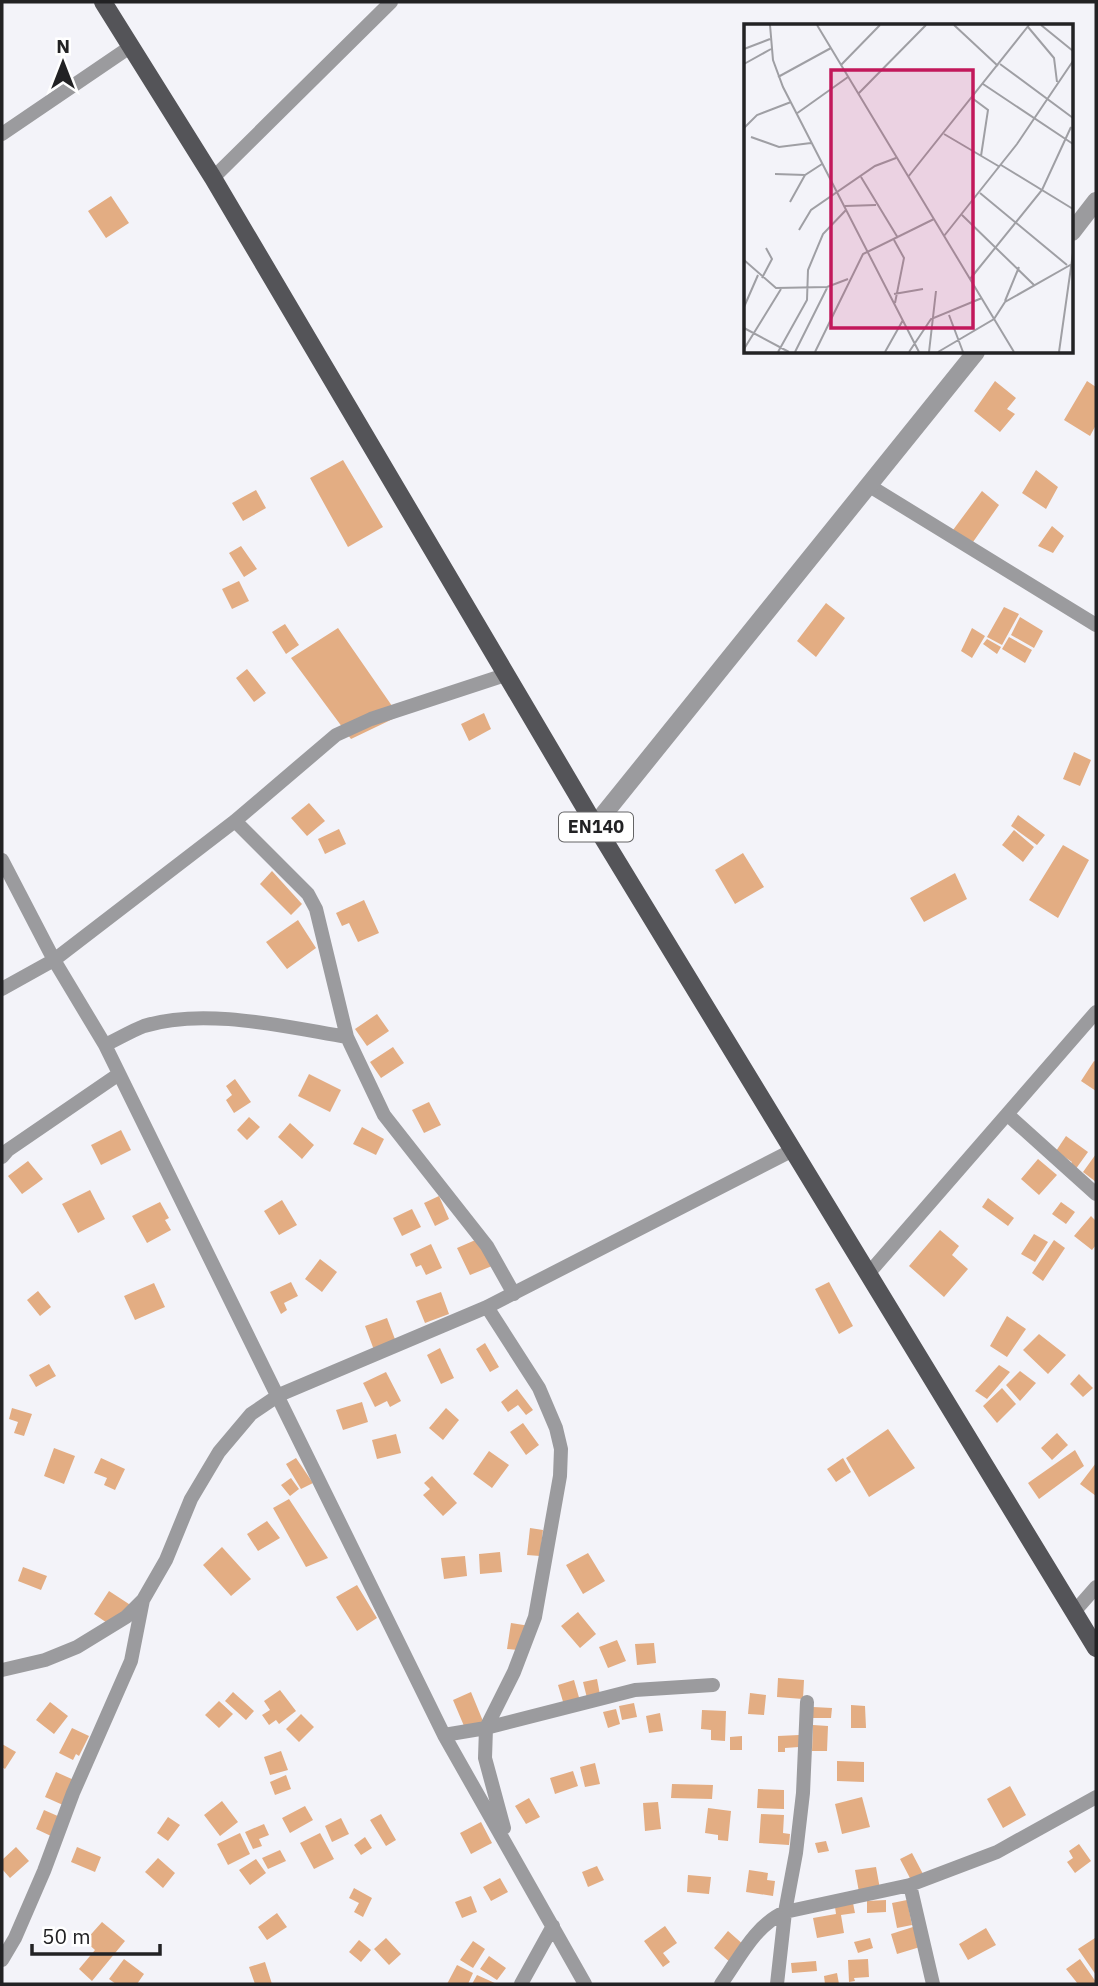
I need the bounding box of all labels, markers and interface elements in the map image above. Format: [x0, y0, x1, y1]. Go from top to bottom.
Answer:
inset map [744, 24, 1074, 354]
north arrow [28, 28, 98, 98]
text: N [56, 34, 70, 58]
road number: EN140 [559, 812, 633, 842]
scale bar [32, 1912, 159, 1956]
text: 50 m [42, 1922, 91, 1950]

